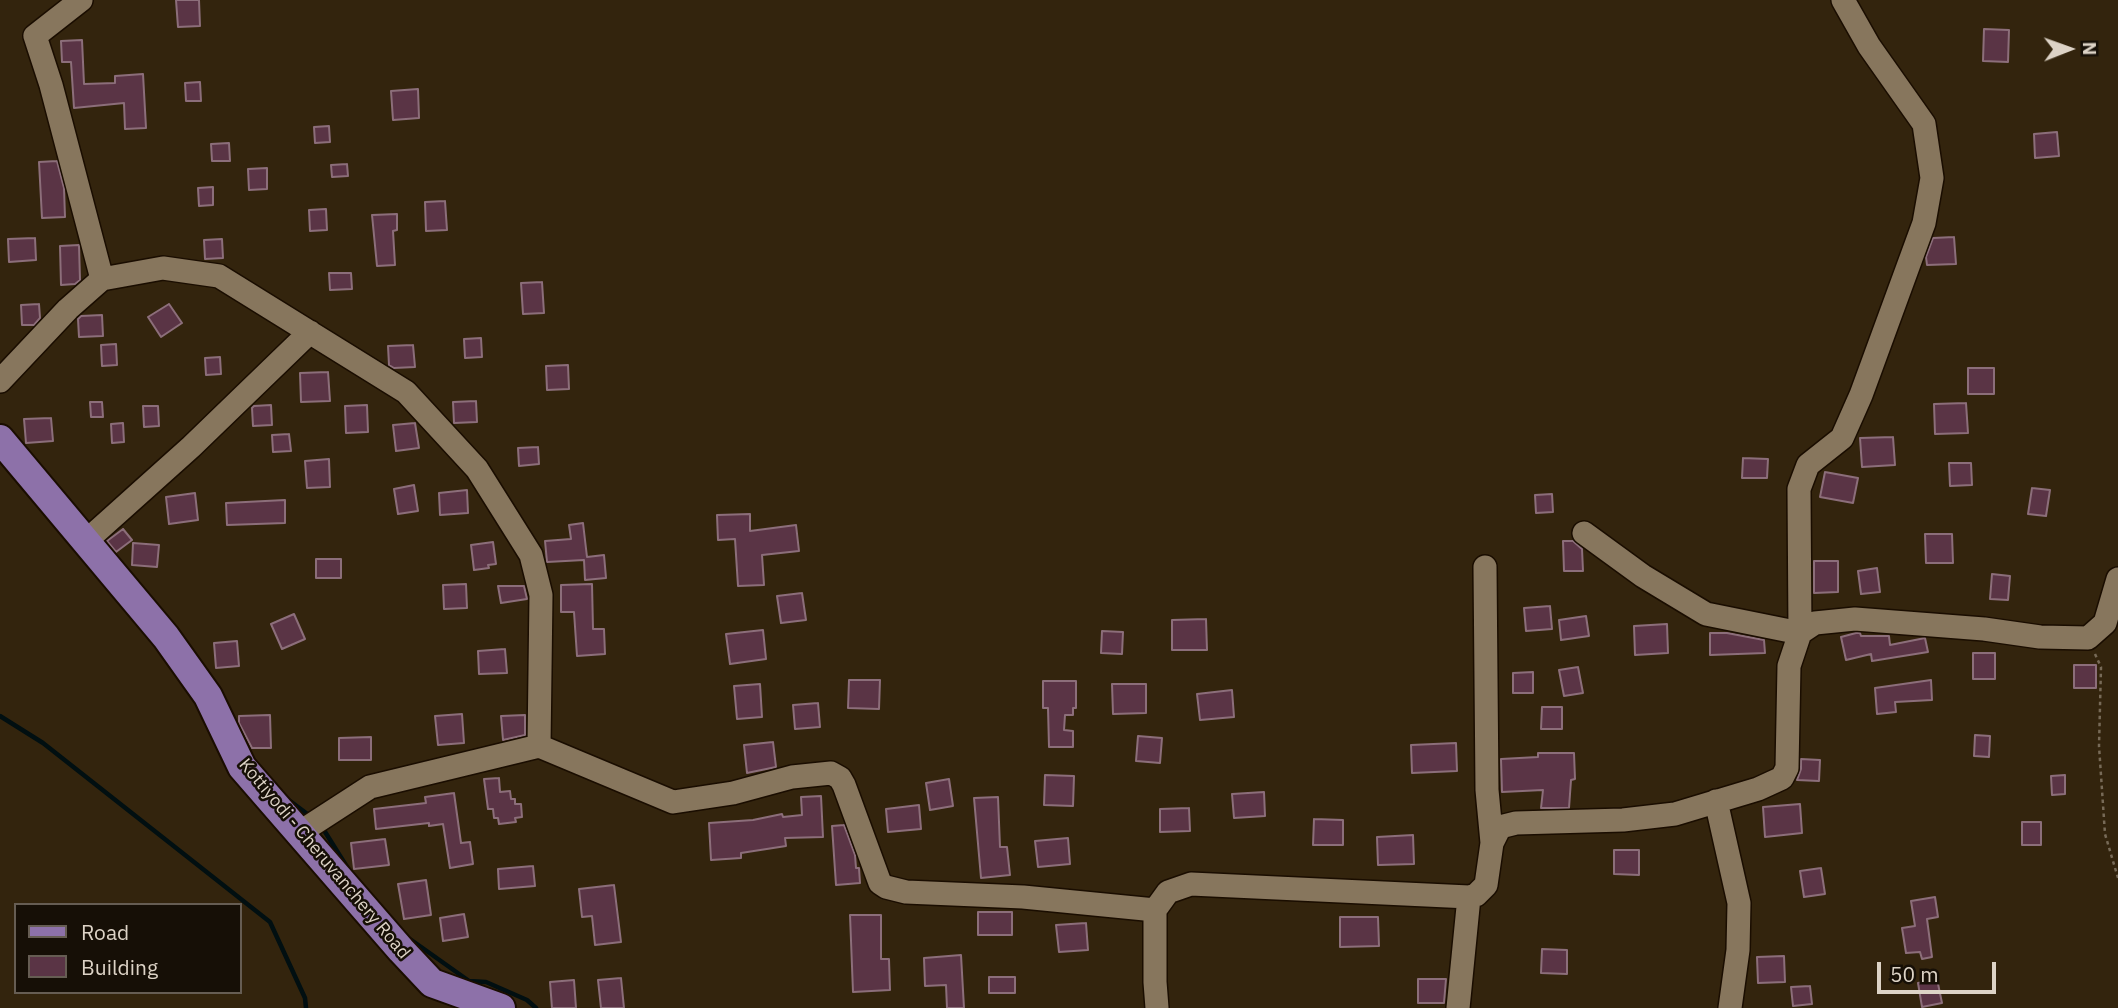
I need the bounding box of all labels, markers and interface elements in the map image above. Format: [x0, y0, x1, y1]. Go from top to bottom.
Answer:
north arrow [2034, 14, 2104, 84]
text: N [2078, 42, 2102, 56]
street label: Kottiyodi - Cheruvanchery Road [234, 754, 414, 964]
legend [14, 903, 242, 994]
text: Road [81, 918, 129, 946]
scale bar [1880, 948, 1999, 992]
text: Building [81, 953, 158, 981]
text: 50 m [1890, 960, 1939, 988]

